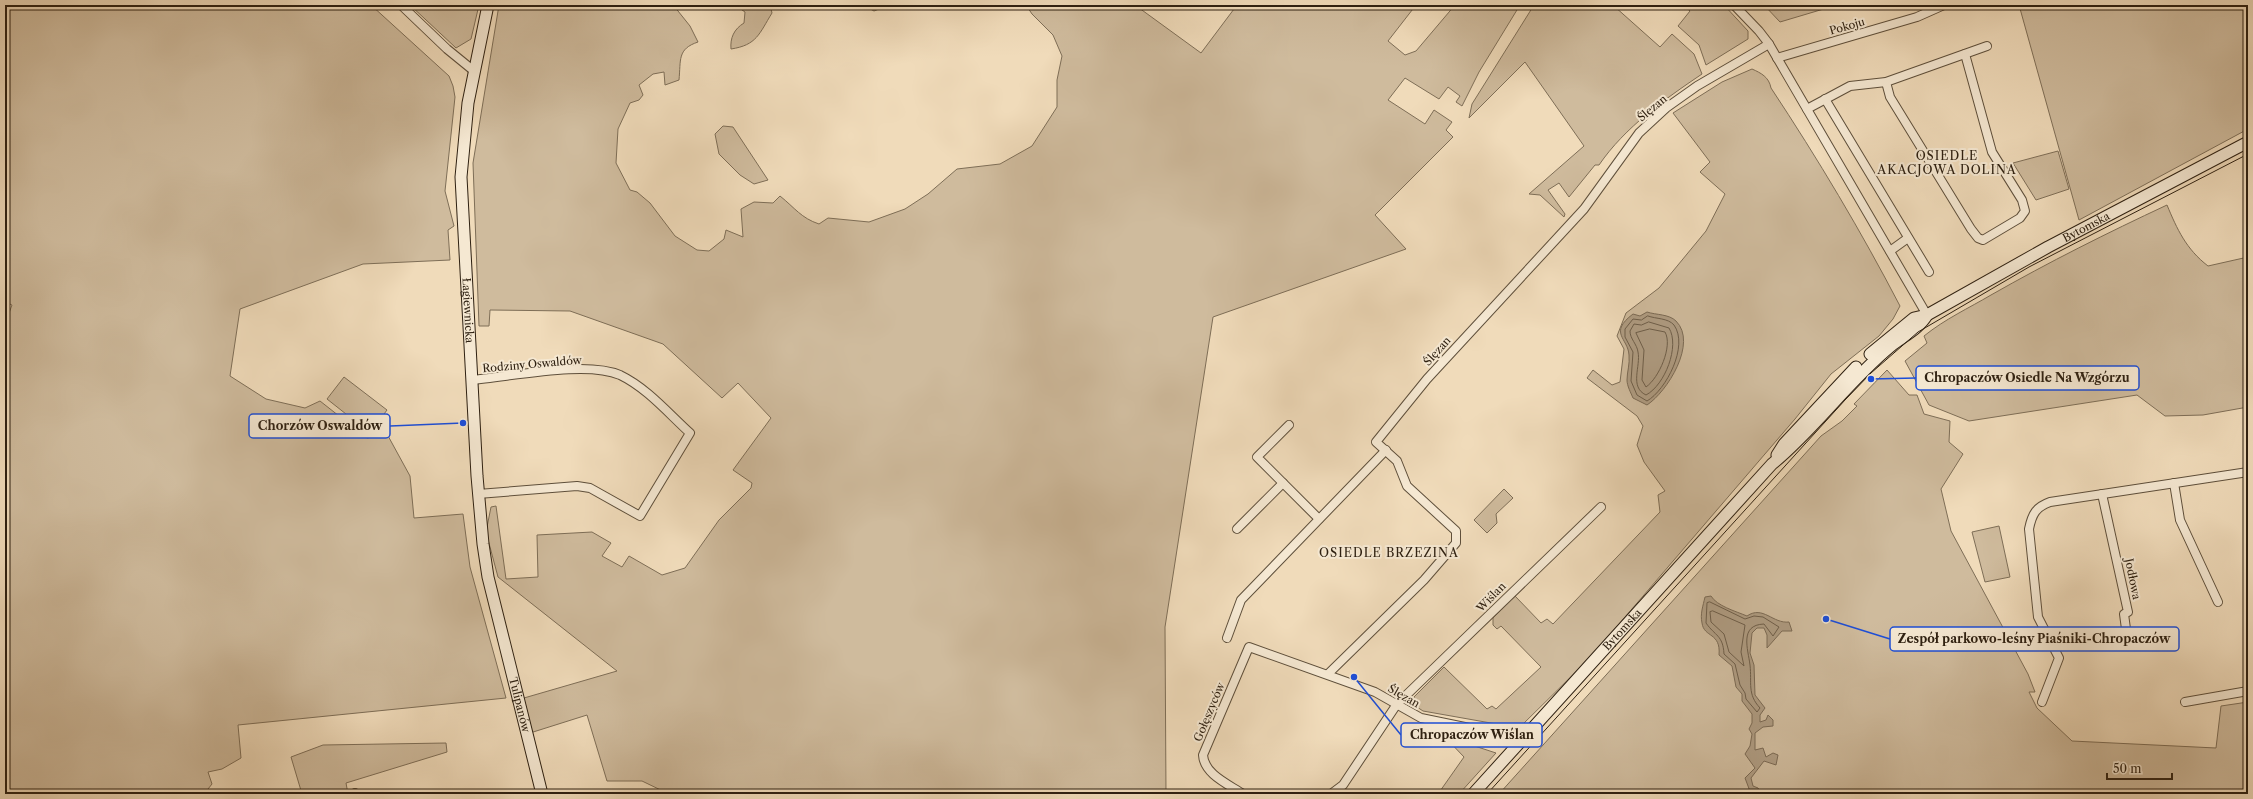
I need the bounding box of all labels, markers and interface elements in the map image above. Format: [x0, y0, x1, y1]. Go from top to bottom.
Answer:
street label: Pokoju [1828, 14, 1867, 38]
street label: Ślęzan [1634, 92, 1670, 124]
district label: OSIEDLE AKACJOWA DOLINA [1876, 148, 2017, 177]
street label: Bytomska [2060, 209, 2112, 245]
street label: Łagiewnicka [459, 277, 477, 344]
street label: Ślęzan [1420, 333, 1454, 368]
street label: Rodziny Oswaldów [482, 353, 583, 375]
callout: Chropaczów Osiedle Na Wzgórzu [1916, 366, 2139, 390]
text: Chropaczów Osiedle Na Wzgórzu [1924, 370, 2130, 385]
callout: Chorzów Oswaldów [249, 414, 390, 438]
text: Chorzów Oswaldów [258, 418, 383, 433]
district label: OSIEDLE BRZEZINA [1319, 545, 1459, 560]
street label: Jodłowa [2122, 555, 2144, 601]
street label: Wiślan [1473, 579, 1509, 616]
street label: Bytomska [1600, 606, 1645, 653]
callout: Zespół parkowo-leśny Piaśniki-Chropaczów [1890, 627, 2179, 651]
text: Zespół parkowo-leśny Piaśniki-Chropaczów [1898, 631, 2171, 646]
street label: Tulipanów [506, 676, 534, 735]
street label: Gołęszyców [1190, 680, 1228, 744]
street label: Ślęzan [1386, 681, 1422, 711]
callout: Chropaczów Wiślan [1401, 723, 1542, 747]
text: Chropaczów Wiślan [1410, 727, 1535, 742]
scale bar [2107, 755, 2172, 781]
text: 50 m [2113, 761, 2142, 776]

